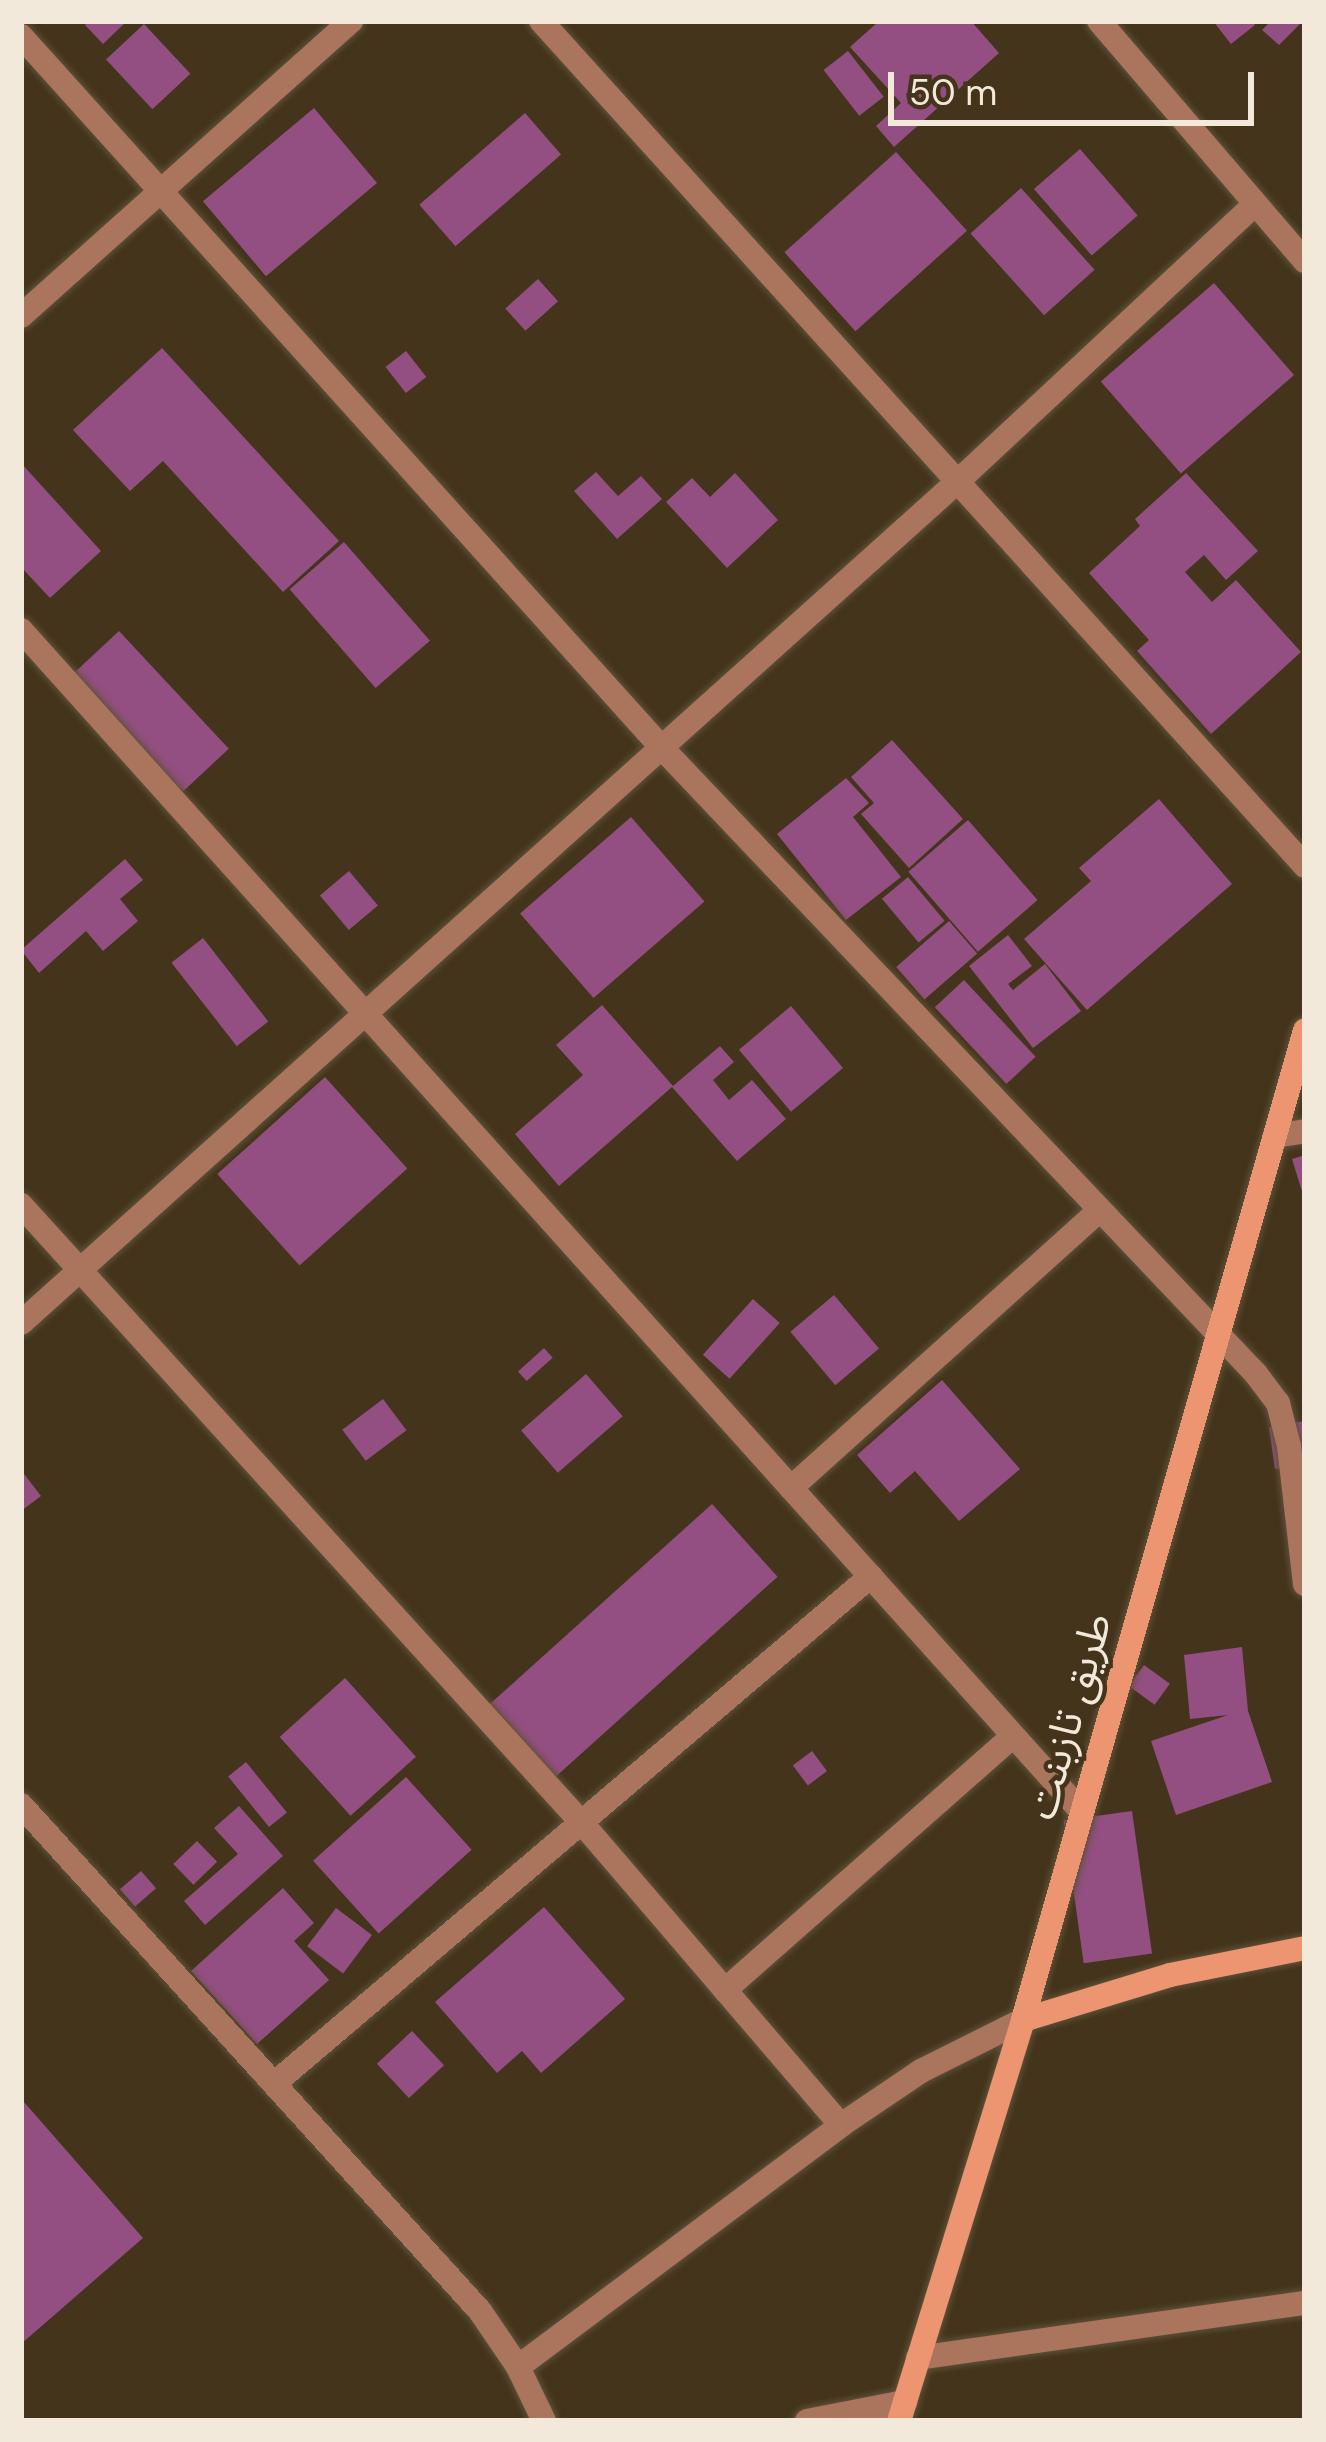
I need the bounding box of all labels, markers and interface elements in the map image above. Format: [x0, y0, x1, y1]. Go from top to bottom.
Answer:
scale bar [894, 48, 1260, 122]
text: 50 m [909, 69, 997, 116]
street label: طريق تازبنت [1016, 1607, 1122, 1825]

